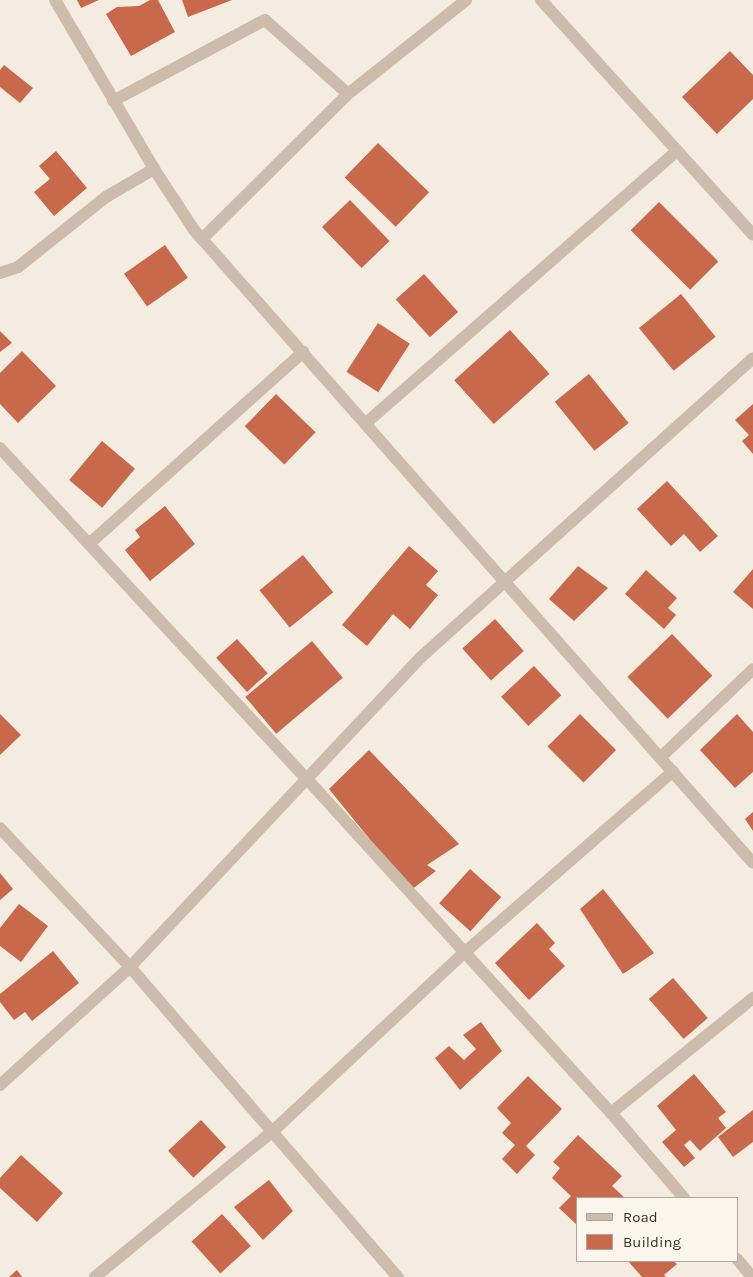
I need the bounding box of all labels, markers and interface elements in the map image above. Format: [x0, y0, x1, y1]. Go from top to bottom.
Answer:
legend [576, 1197, 738, 1262]
text: Road [623, 1208, 658, 1226]
text: Building [623, 1233, 681, 1251]

